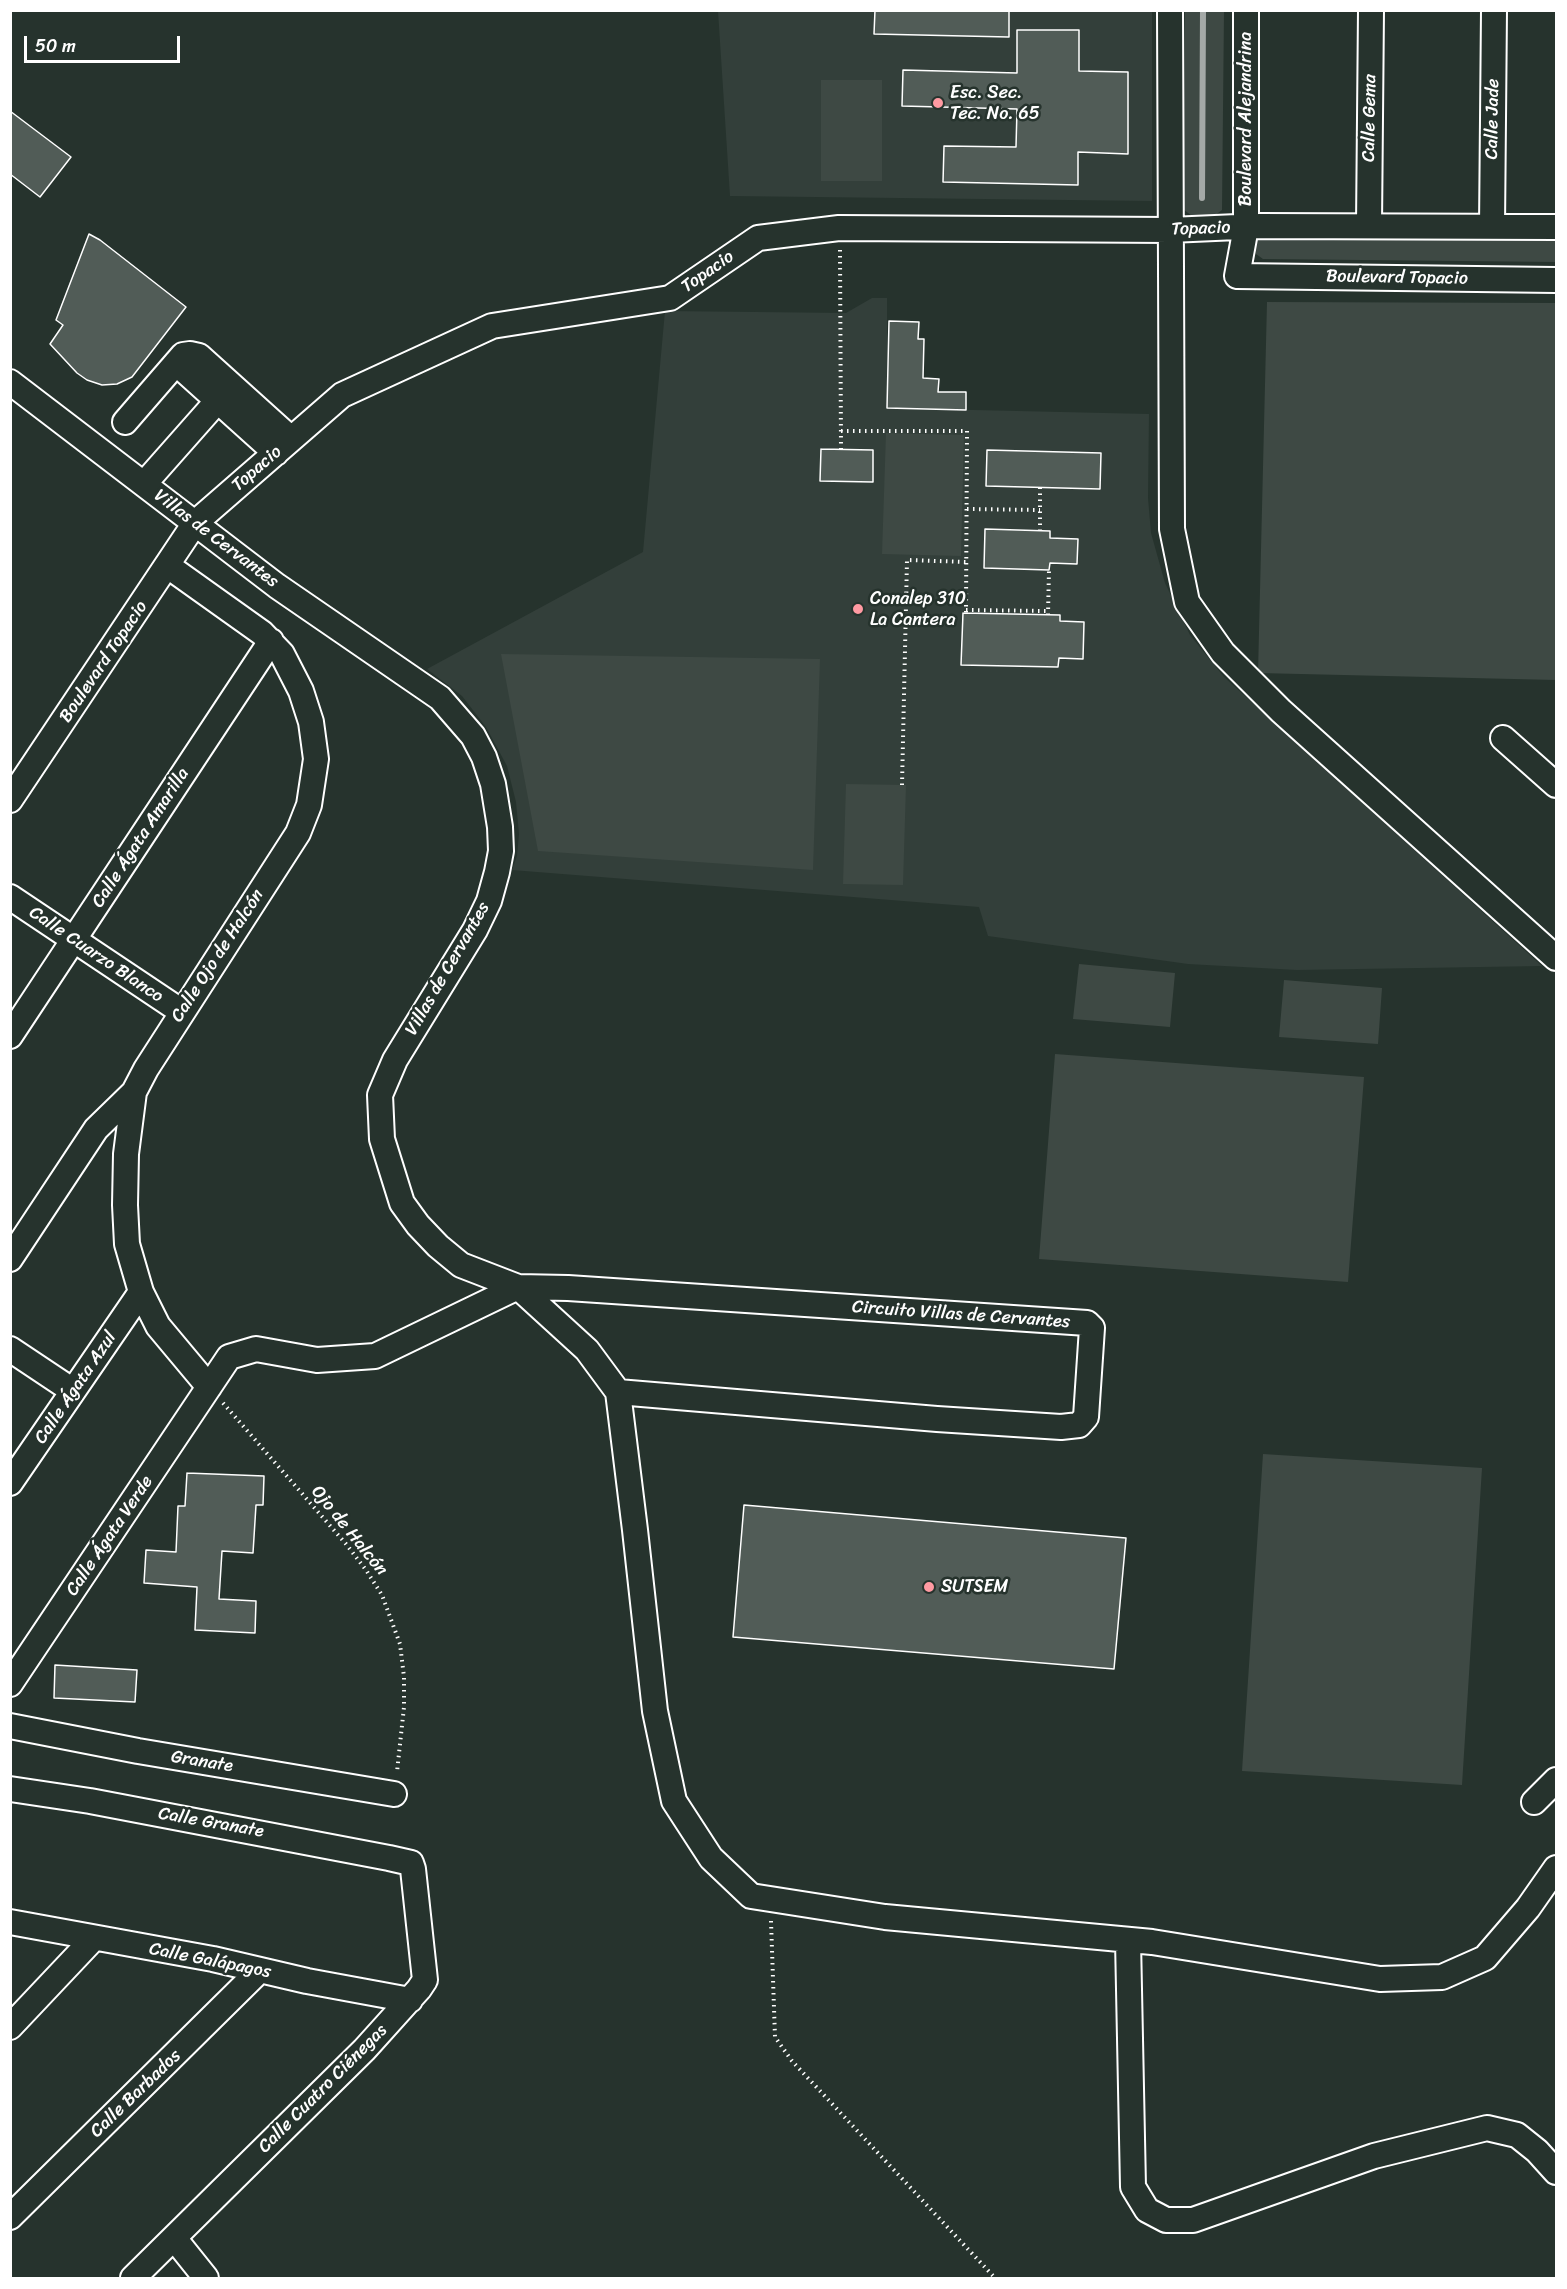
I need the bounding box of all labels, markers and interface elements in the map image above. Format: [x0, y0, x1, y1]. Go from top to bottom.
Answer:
scale bar [27, 24, 183, 62]
text: 50 m [35, 30, 76, 62]
street label: Boulevard Alejandrina [1235, 32, 1257, 206]
street label: Calle Gema [1358, 74, 1382, 162]
street label: Calle Jade [1481, 78, 1505, 160]
place label: Esc. Sec. Tec. No. 65 [950, 82, 1040, 124]
marker: Esc. Sec. Tec. No. 65 [931, 96, 945, 110]
street label: Topacio [1171, 217, 1231, 241]
street label: Topacio [678, 246, 738, 298]
street label: Boulevard Topacio [1326, 266, 1468, 290]
street label: Topacio [228, 441, 286, 497]
street label: Villas de Cervantes [149, 485, 283, 593]
place label: Conalep 310 La Cantera [870, 588, 966, 630]
street label: Boulevard Topacio [55, 597, 153, 727]
marker: Conalep 310 La Cantera [851, 602, 865, 616]
street label: Calle Ágata Amarilla [88, 764, 194, 912]
street label: Calle Ojo de Halcón [167, 886, 269, 1026]
street label: Villas de Cervantes [401, 899, 495, 1039]
street label: Calle Cuarzo Blanco [25, 902, 167, 1008]
street label: Circuito Villas de Cervantes [851, 1297, 1071, 1333]
street label: Calle Ágata Azul [30, 1328, 122, 1448]
street label: Calle Ágata Verde [62, 1472, 158, 1600]
street label: Ojo de Halcón [306, 1482, 392, 1580]
place label: SUTSEM [941, 1576, 1008, 1598]
marker: SUTSEM [922, 1580, 936, 1594]
street label: Granate [170, 1746, 234, 1778]
street label: Calle Granate [157, 1803, 265, 1843]
street label: Calle Galápagos [147, 1939, 273, 1983]
street label: Calle Cuatro Ciénegas [254, 2020, 392, 2158]
street label: Calle Barbados [86, 2045, 186, 2143]

